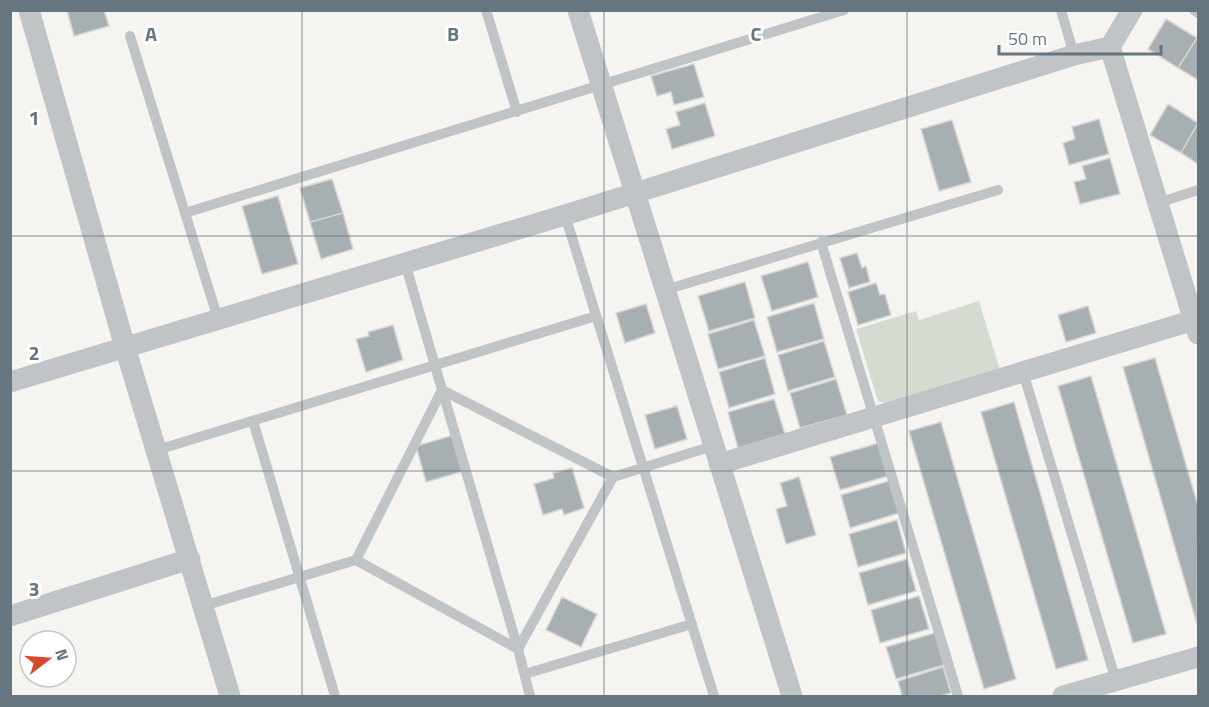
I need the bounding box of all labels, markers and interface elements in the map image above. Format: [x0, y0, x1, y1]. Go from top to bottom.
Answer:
text: A [145, 18, 157, 49]
text: B [447, 18, 459, 49]
text: C [751, 18, 762, 49]
scale bar [999, 18, 1161, 56]
text: 50 m [1008, 25, 1047, 52]
text: 1 [28, 102, 40, 133]
text: 2 [28, 337, 40, 368]
text: 3 [28, 573, 40, 604]
north arrow [18, 629, 78, 689]
text: N [49, 646, 75, 663]

